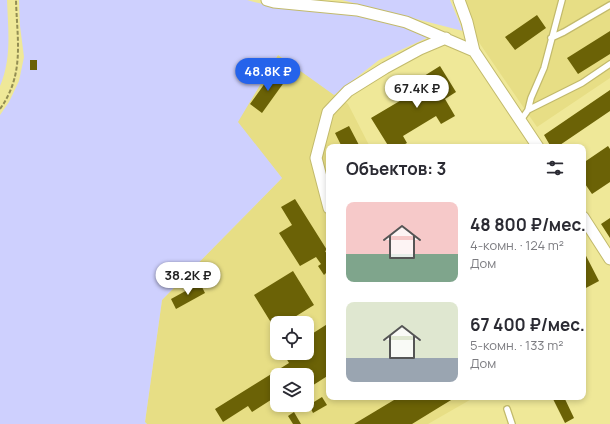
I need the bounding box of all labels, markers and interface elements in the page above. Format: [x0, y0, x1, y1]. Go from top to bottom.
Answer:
pin: 48.8K ₽ [231, 58, 305, 92]
text: 48.8K ₽ [244, 62, 292, 80]
pin: 67.4K ₽ [380, 75, 454, 109]
text: 67.4K ₽ [394, 79, 440, 97]
text: Объектов: 3 [346, 157, 446, 180]
icon: filters [544, 157, 566, 179]
text: 48 800 ₽/мес. [470, 213, 586, 236]
icon: home [378, 218, 426, 266]
text: 4-комн. · 124 m² [470, 236, 564, 254]
text: Дом [470, 254, 496, 272]
pin: 38.2K ₽ [151, 262, 225, 296]
text: 38.2K ₽ [165, 266, 211, 284]
text: 67 400 ₽/мес. [470, 313, 585, 336]
map controls [270, 316, 314, 412]
button: locate [270, 316, 314, 360]
icon: home [378, 318, 426, 366]
text: 5-комн. · 133 m² [470, 336, 563, 354]
text: Дом [470, 354, 496, 372]
button: layers [270, 368, 314, 412]

